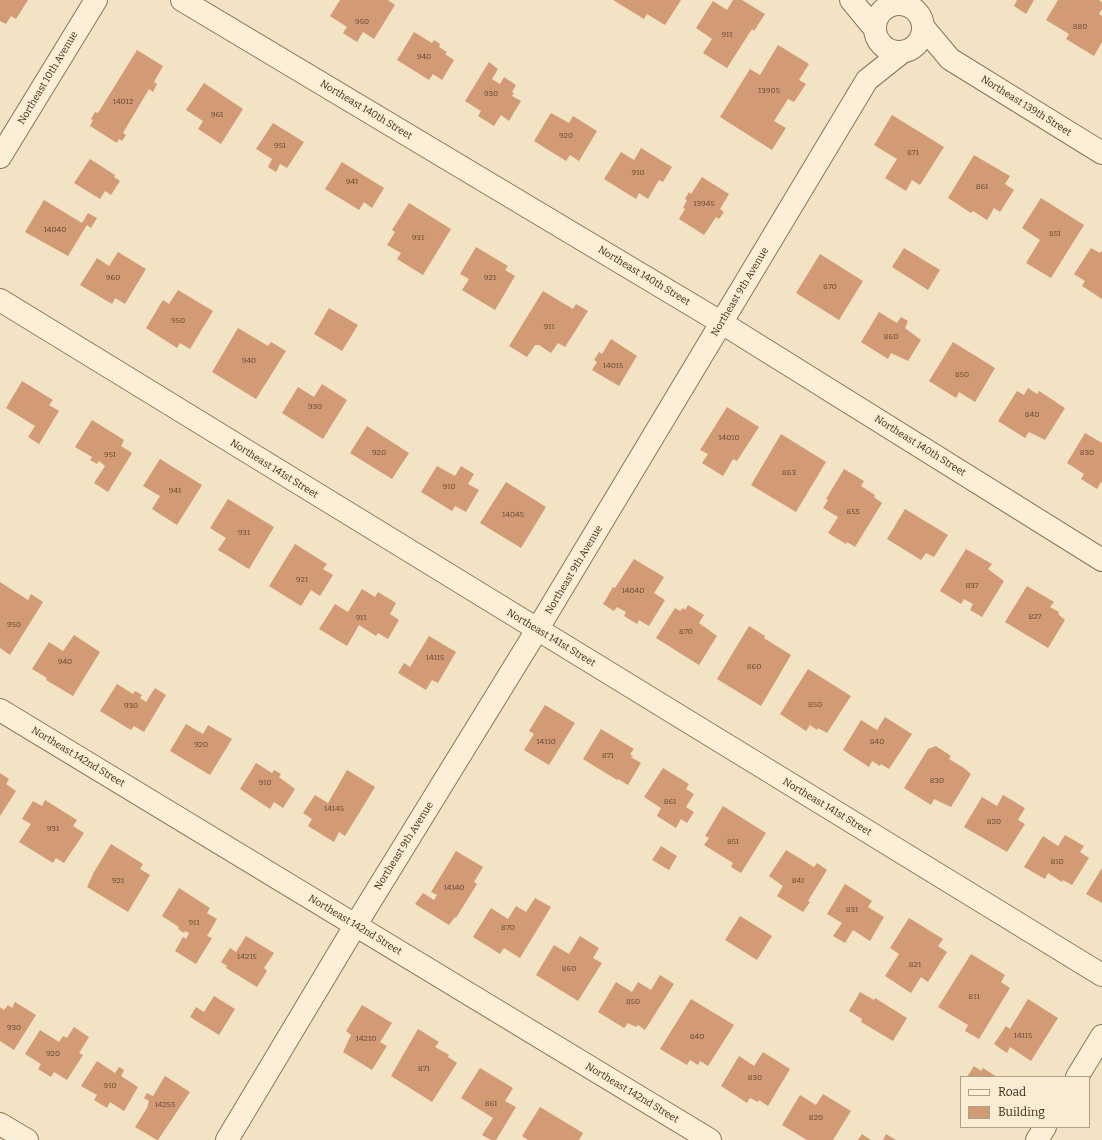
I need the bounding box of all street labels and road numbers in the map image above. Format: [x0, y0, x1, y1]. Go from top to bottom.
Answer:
street label: Northeast 10th Avenue [15, 29, 81, 127]
street label: Northeast 139th Street [978, 73, 1074, 139]
street label: Northeast 140th Street [318, 78, 414, 142]
street label: Northeast 140th Street [596, 244, 692, 308]
street label: Northeast 9th Avenue [709, 245, 771, 339]
street label: Northeast 140th Street [872, 413, 968, 479]
street label: Northeast 141st Street [228, 437, 320, 501]
street label: Northeast 9th Avenue [543, 523, 605, 617]
street label: Northeast 141st Street [504, 607, 598, 669]
street label: Northeast 142nd Street [29, 724, 127, 790]
street label: Northeast 141st Street [780, 776, 874, 838]
street label: Northeast 9th Avenue [372, 800, 436, 892]
street label: Northeast 142nd Street [306, 892, 404, 958]
street label: Northeast 142nd Street [583, 1060, 681, 1126]

